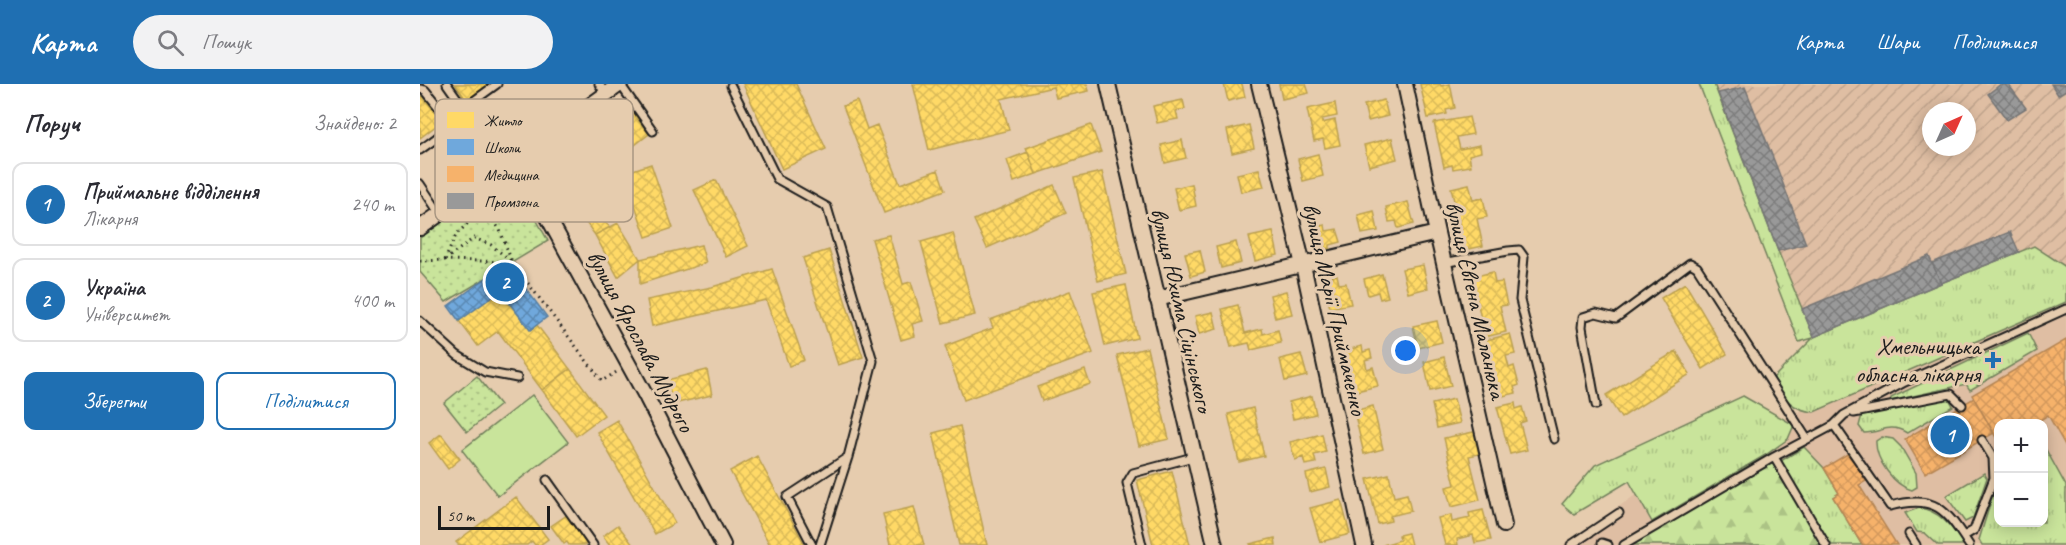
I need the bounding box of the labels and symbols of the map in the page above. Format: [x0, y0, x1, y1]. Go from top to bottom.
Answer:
legend [435, 99, 633, 222]
north arrow [1922, 102, 1976, 156]
text: Житло [484, 111, 524, 131]
text: Школи [484, 138, 521, 158]
text: Медицина [484, 165, 540, 185]
text: Промзона [484, 192, 539, 212]
street label: вулиця Євгена Маланюка [1439, 198, 1514, 404]
street label: вулиця Марії Приймаченко [1296, 200, 1374, 420]
street label: вулиця Юхима Сіцінського [1144, 205, 1221, 418]
street label: вулиця Ярослава Мудрого [580, 245, 702, 438]
pin: 2 [486, 260, 524, 304]
place label: Хмельницька обласна лікарня [1855, 331, 1982, 389]
your location [1391, 336, 1420, 365]
marker: Хмельницька обласна лікарня [1984, 351, 2002, 369]
pin: 1 [1930, 412, 1970, 458]
scale bar [438, 503, 550, 530]

